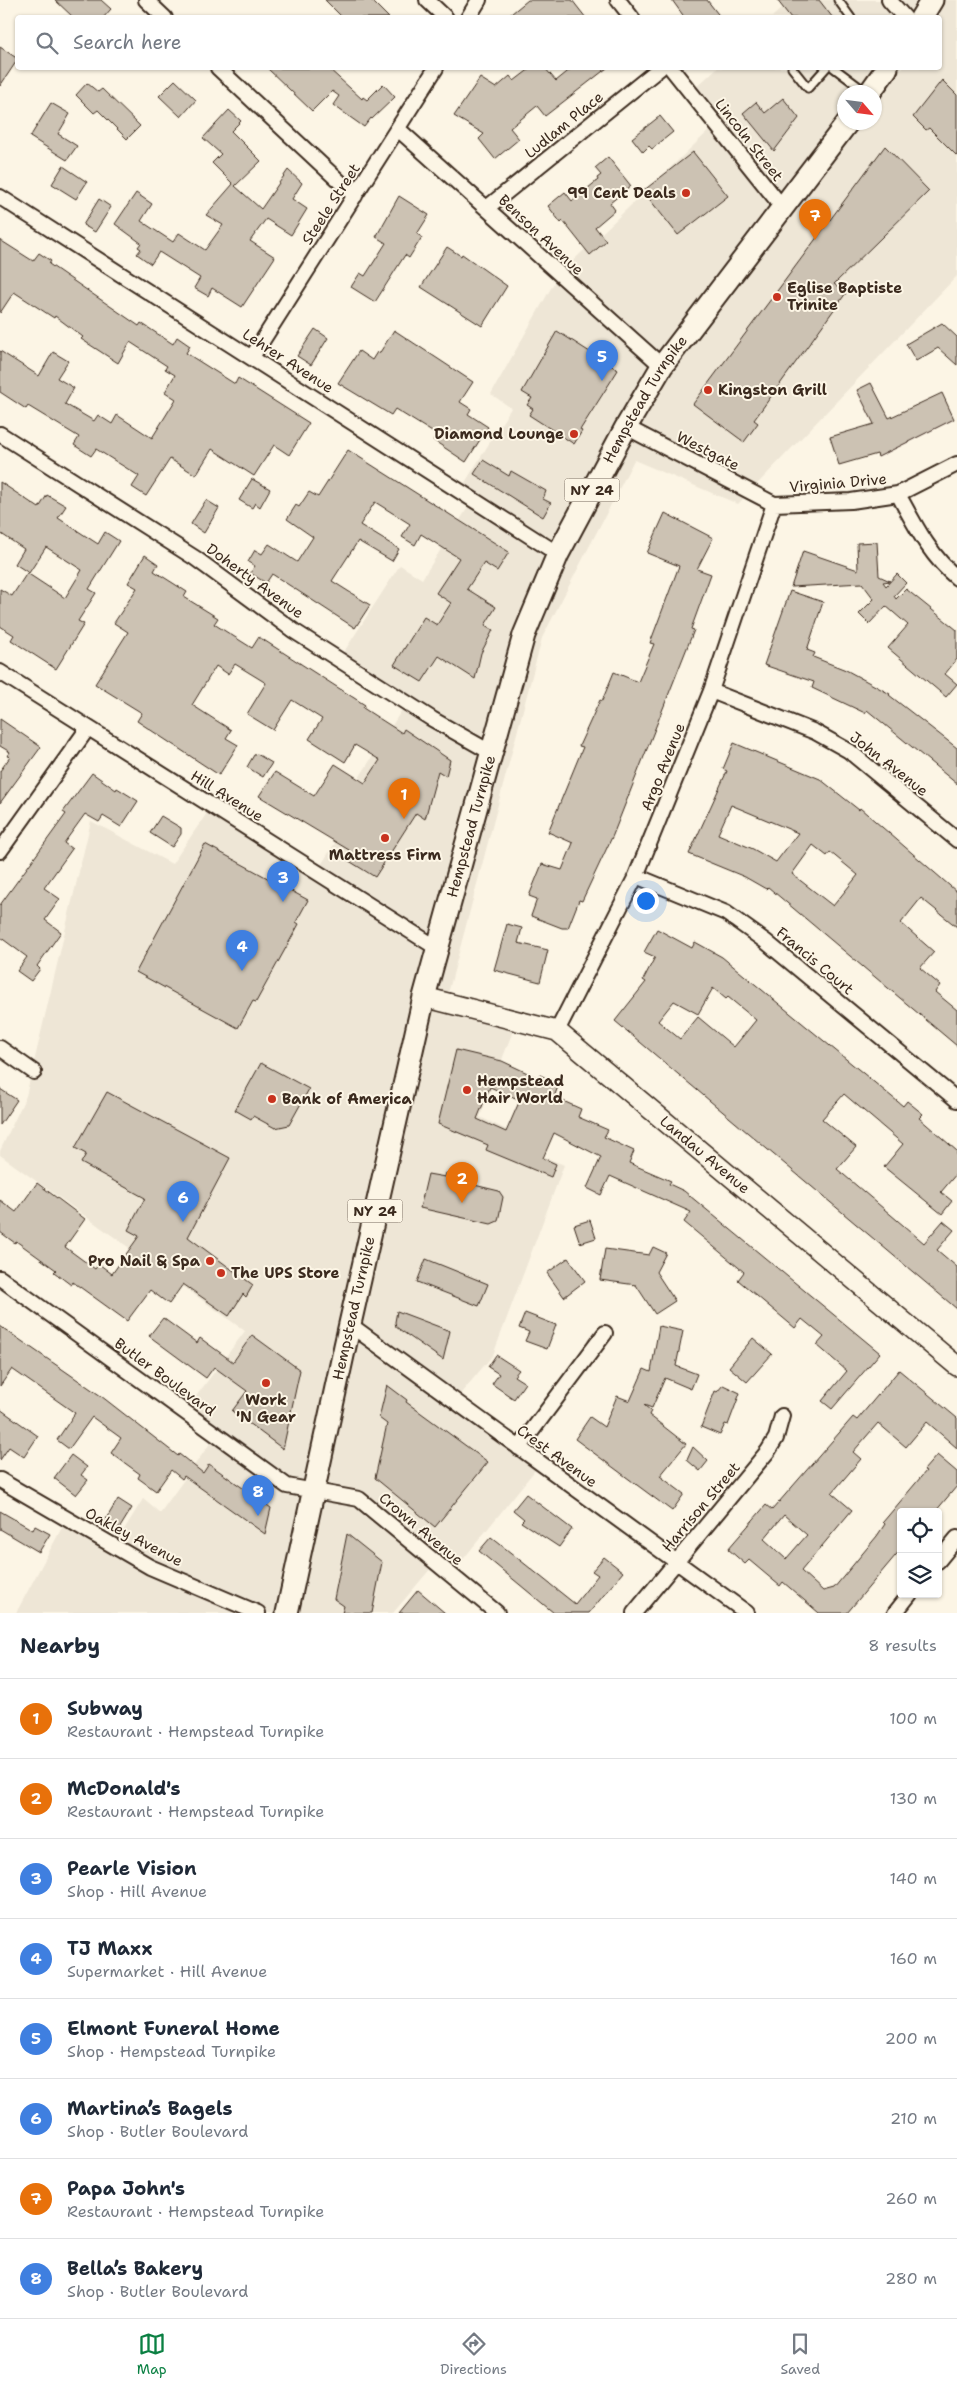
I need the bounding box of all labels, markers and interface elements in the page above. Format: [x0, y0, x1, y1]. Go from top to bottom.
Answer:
search box [15, 15, 942, 70]
icon: search [33, 29, 61, 57]
text: Search here [73, 30, 182, 55]
north arrow [837, 85, 882, 130]
street label: Ludlam Place [521, 87, 607, 163]
street label: Lincoln Street [710, 94, 788, 186]
street label: Steele Street [297, 159, 365, 249]
place label: 99 Cent Deals [567, 183, 676, 203]
marker: 99 Cent Deals [680, 187, 692, 199]
street label: Benson Avenue [494, 190, 588, 280]
pin: 7 [799, 199, 831, 240]
place label: Eglise Baptiste Trinite [787, 278, 902, 315]
marker: Eglise Baptiste Trinite [771, 291, 783, 303]
street label: Lehrer Avenue [239, 324, 337, 398]
street label: Hempstead Turnpike [598, 331, 692, 467]
pin: 5 [586, 340, 618, 381]
place label: Kingston Grill [718, 380, 827, 400]
marker: Kingston Grill [702, 384, 714, 396]
place label: Diamond Lounge [434, 424, 564, 444]
street label: Westgate [673, 427, 743, 475]
marker: Diamond Lounge [568, 428, 580, 440]
street label: Virginia Drive [788, 469, 888, 497]
road number: NY 24 [564, 478, 620, 502]
street label: Doherty Avenue [202, 539, 308, 623]
street label: Argo Avenue [636, 720, 690, 814]
street label: John Avenue [846, 727, 932, 801]
street label: Hempstead Turnpike [442, 753, 500, 900]
street label: Hill Avenue [187, 766, 267, 826]
pin: 1 [388, 778, 420, 819]
marker: Mattress Firm [379, 832, 391, 844]
place label: Mattress Firm [329, 845, 442, 865]
pin: 3 [267, 861, 299, 902]
your location [633, 888, 659, 914]
street label: Francis Court [772, 923, 858, 999]
pin: 4 [226, 930, 258, 971]
place label: Hempstead Hair World [477, 1071, 564, 1108]
marker: Hempstead Hair World [461, 1084, 473, 1096]
place label: Bank of America [282, 1089, 412, 1109]
marker: Bank of America [266, 1093, 278, 1105]
street label: Landau Avenue [655, 1111, 754, 1198]
pin: 2 [446, 1162, 478, 1203]
pin: 6 [167, 1181, 199, 1222]
road number: NY 24 [348, 1200, 402, 1222]
street label: Hempstead Turnpike [328, 1234, 380, 1382]
place label: Pro Nail & Spa [88, 1251, 201, 1271]
marker: Pro Nail & Spa [204, 1255, 216, 1267]
place label: The UPS Store [231, 1263, 339, 1283]
marker: The UPS Store [215, 1267, 227, 1279]
street label: Butler Boulevard [110, 1333, 220, 1421]
marker: Work 'N Gear [260, 1377, 272, 1389]
place label: Work 'N Gear [236, 1390, 296, 1427]
street label: Crest Avenue [513, 1420, 601, 1492]
street label: Harrison Street [657, 1458, 745, 1556]
pin: 8 [242, 1475, 274, 1516]
street label: Crown Avenue [375, 1488, 467, 1570]
street label: Oakley Avenue [82, 1503, 186, 1571]
map controls [897, 1508, 942, 1598]
button: locate [897, 1508, 942, 1553]
button: layers [897, 1553, 942, 1598]
text: Nearby [20, 1632, 100, 1660]
text: 8 results [868, 1635, 937, 1656]
text: Subway [67, 1696, 143, 1721]
text: 1 [32, 1708, 40, 1729]
text: 100 m [889, 1708, 937, 1729]
text: Restaurant · Hempstead Turnpike [67, 1721, 324, 1742]
text: McDonald's [67, 1776, 180, 1801]
text: 2 [30, 1788, 42, 1809]
text: 130 m [890, 1788, 937, 1809]
text: Restaurant · Hempstead Turnpike [67, 1801, 324, 1822]
text: Pearle Vision [67, 1856, 197, 1881]
text: 3 [30, 1868, 42, 1889]
text: 140 m [890, 1868, 937, 1889]
text: Shop · Hill Avenue [67, 1881, 207, 1902]
text: TJ Maxx [67, 1936, 152, 1961]
text: 4 [30, 1948, 42, 1969]
text: 160 m [890, 1948, 937, 1969]
text: Supermarket · Hill Avenue [67, 1961, 267, 1982]
text: Elmont Funeral Home [67, 2016, 280, 2041]
text: 5 [31, 2028, 41, 2049]
text: 200 m [885, 2028, 937, 2049]
text: Shop · Hempstead Turnpike [67, 2041, 276, 2062]
text: Martina’s Bagels [67, 2096, 233, 2121]
text: 6 [30, 2108, 42, 2129]
text: 210 m [890, 2108, 937, 2129]
text: Shop · Butler Boulevard [67, 2121, 248, 2142]
text: Papa John's [67, 2176, 185, 2201]
text: 7 [30, 2188, 42, 2209]
text: 260 m [885, 2188, 937, 2209]
text: Restaurant · Hempstead Turnpike [67, 2201, 324, 2222]
text: Bella’s Bakery [67, 2256, 203, 2281]
text: 8 [30, 2268, 42, 2289]
text: 280 m [885, 2268, 937, 2289]
text: Shop · Butler Boulevard [67, 2281, 248, 2302]
tab: Map [137, 2330, 167, 2378]
tab: Directions [440, 2330, 507, 2378]
tab: Saved [781, 2330, 820, 2378]

